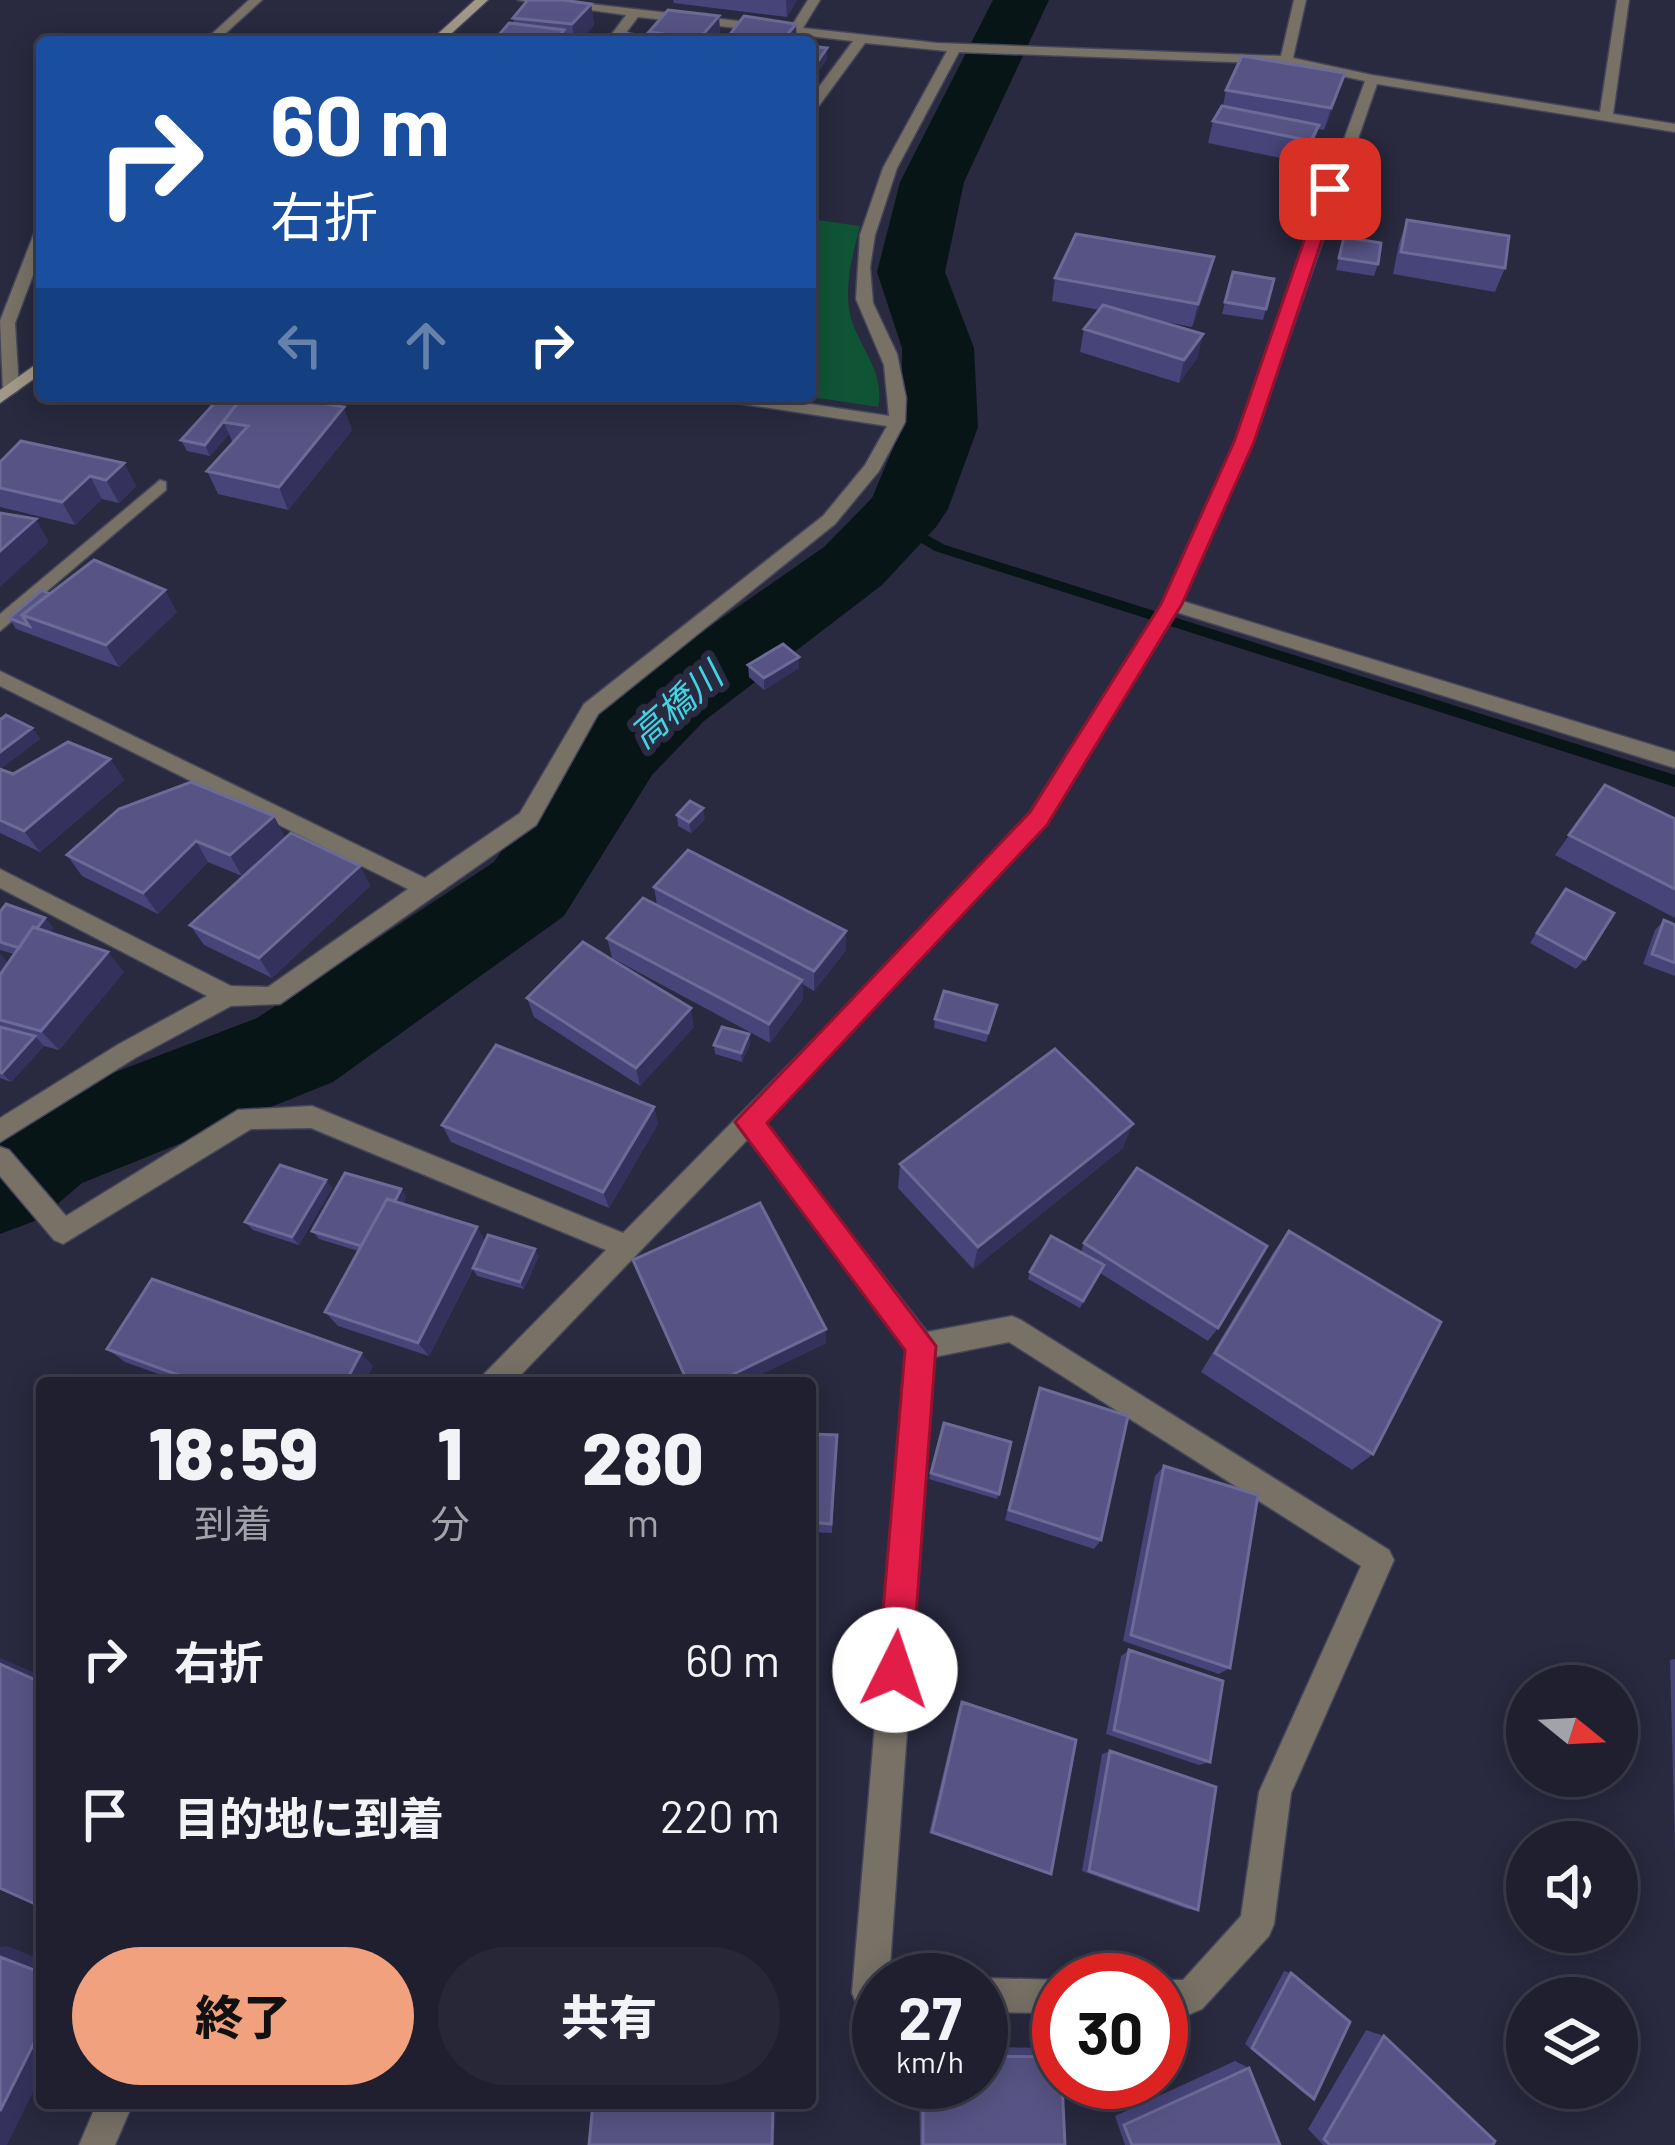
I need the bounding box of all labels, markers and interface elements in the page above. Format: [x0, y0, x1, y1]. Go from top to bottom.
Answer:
text: 60 m [270, 72, 450, 173]
icon: right [72, 84, 228, 240]
pin [1279, 138, 1381, 240]
icon: arrive [1297, 156, 1363, 222]
text: 右折 [270, 183, 378, 248]
icon: left [267, 312, 333, 378]
icon: ahead [393, 312, 459, 378]
icon: right [519, 312, 585, 378]
water label: 高橋川 [620, 650, 733, 756]
text: 18:59 [148, 1408, 318, 1494]
text: 1 [437, 1408, 463, 1494]
text: 280 [582, 1413, 704, 1499]
text: m [627, 1498, 659, 1545]
text: 到着 [194, 1499, 272, 1546]
text: 分 [431, 1499, 470, 1546]
position arrow [832, 1607, 958, 1733]
icon: right [72, 1626, 138, 1692]
text: 60 m [685, 1632, 780, 1686]
text: 右折 [174, 1634, 264, 1688]
north arrow [1506, 1665, 1638, 1797]
map controls [1506, 1665, 1638, 2109]
icon: arrive [72, 1782, 138, 1848]
text: 220 m [660, 1788, 780, 1842]
text: 目的地に到着 [174, 1790, 444, 1844]
button: sound [1506, 1821, 1638, 1953]
button: 終了 [72, 1947, 414, 2085]
button: 共有 [438, 1947, 780, 2085]
speed limit sign: 30 [1032, 1953, 1188, 2109]
button: layers [1506, 1977, 1638, 2109]
text: 27 [898, 1980, 962, 2052]
text: km/h [896, 2043, 964, 2079]

